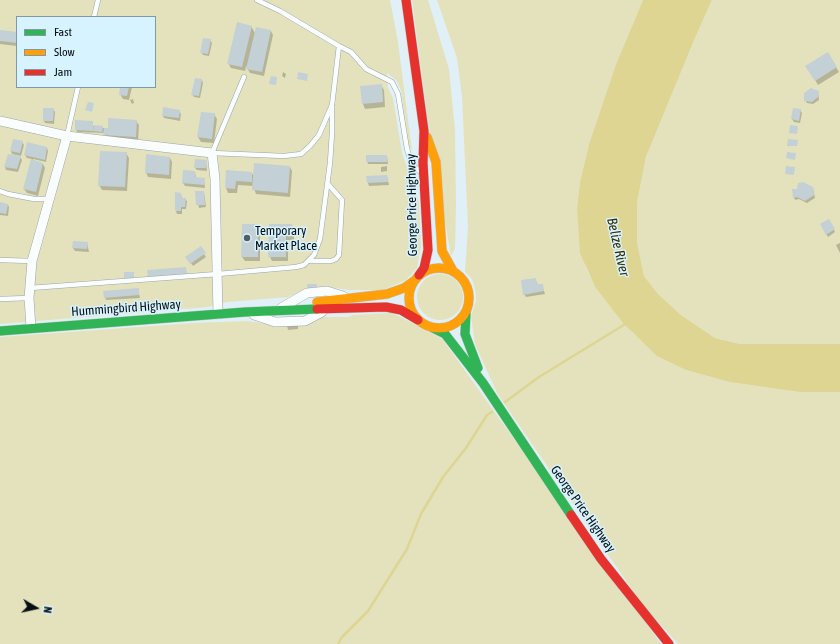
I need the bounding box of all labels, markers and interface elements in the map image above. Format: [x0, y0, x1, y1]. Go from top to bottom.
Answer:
legend [16, 16, 156, 88]
text: Fast [54, 25, 72, 39]
text: Slow [54, 45, 75, 59]
text: Jam [54, 65, 72, 79]
street label: George Price Highway [403, 154, 421, 256]
water label: Belize River [603, 216, 633, 278]
place label: Temporary Market Place [255, 223, 317, 254]
marker: Temporary Market Place [242, 233, 252, 243]
street label: Hummingbird Highway [71, 296, 181, 320]
street label: George Price Highway [547, 463, 619, 555]
north arrow [16, 588, 56, 628]
text: N [41, 606, 54, 614]

